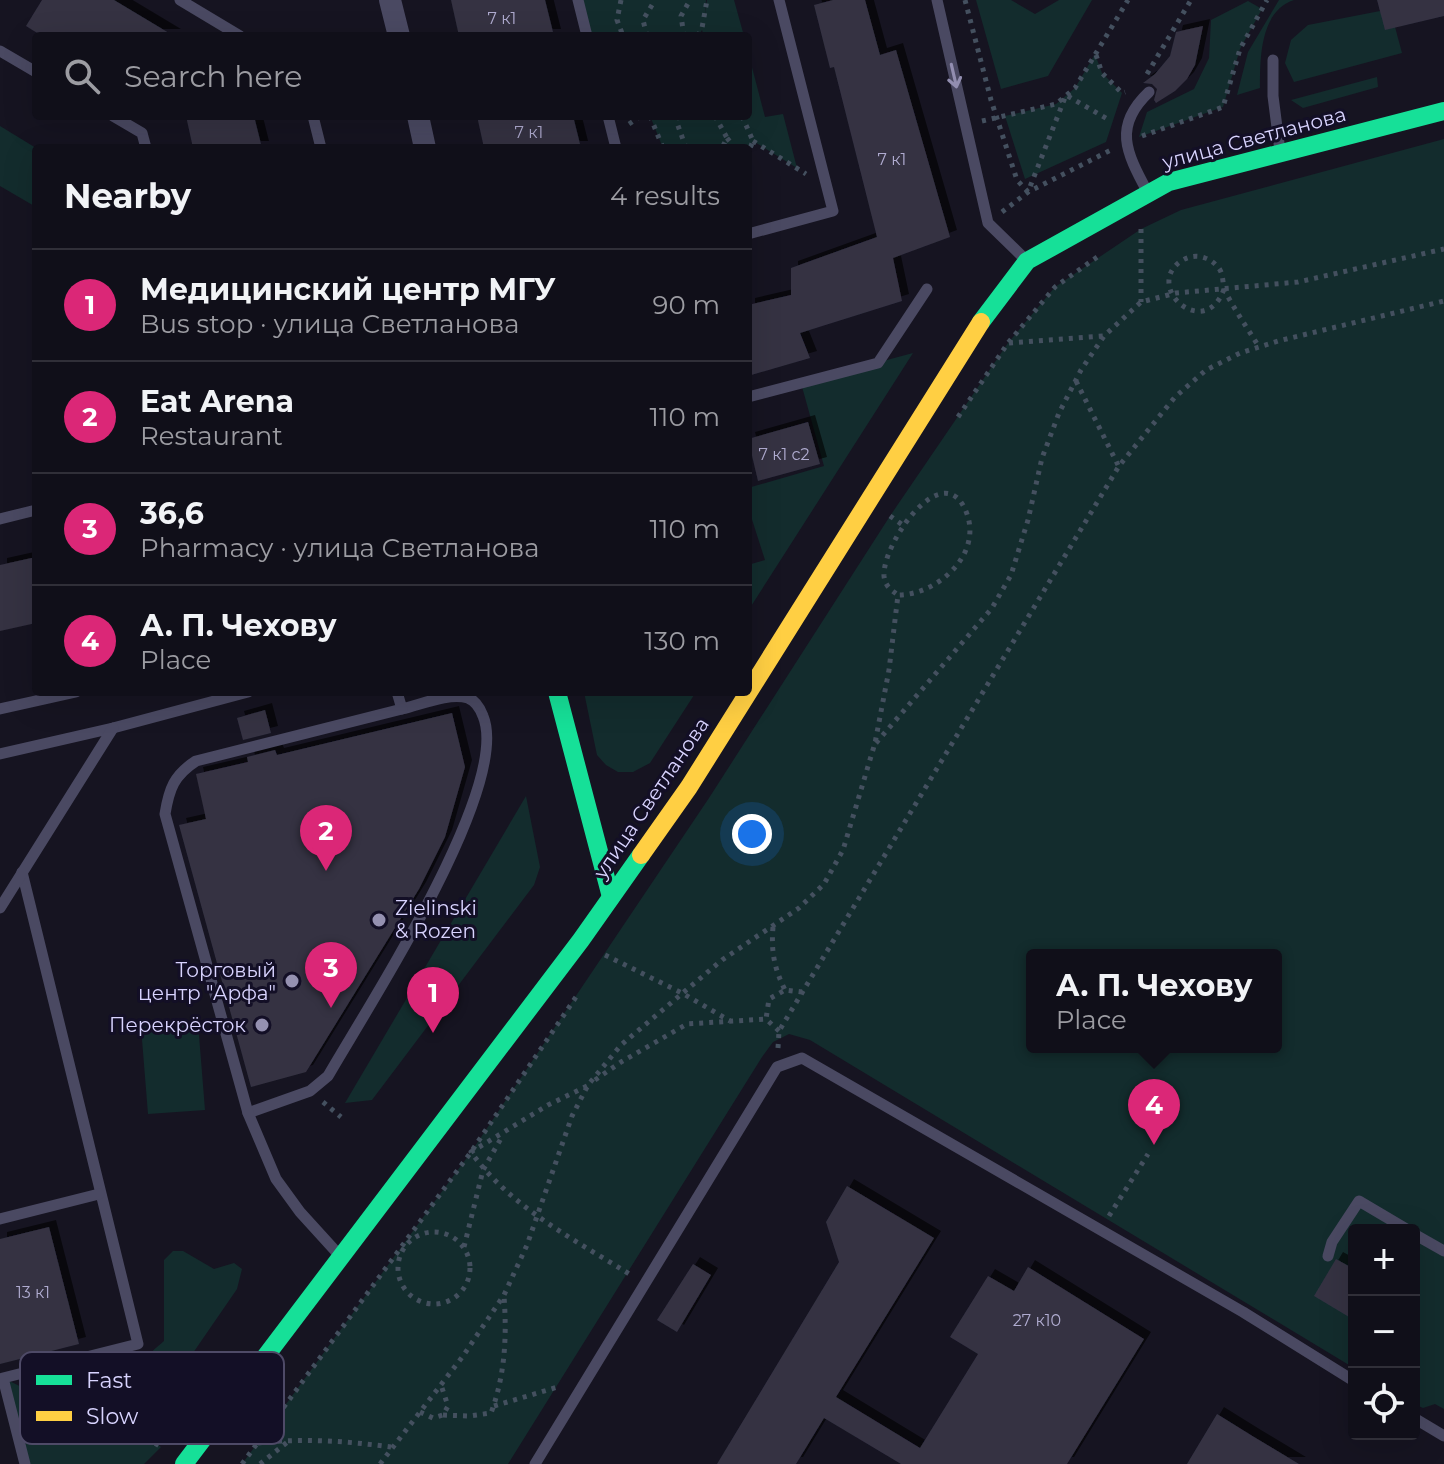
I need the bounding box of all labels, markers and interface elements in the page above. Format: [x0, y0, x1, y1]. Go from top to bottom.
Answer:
house number: 7 к1 [488, 9, 516, 28]
search box [32, 32, 752, 120]
icon: search [60, 54, 104, 98]
text: Search here [124, 58, 302, 95]
one-way arrow [947, 63, 962, 88]
street label: улица Светланова [1159, 102, 1348, 174]
house number: 7 к1 [515, 123, 543, 142]
house number: 7 к1 [878, 150, 906, 169]
text: Nearby [64, 175, 191, 217]
text: 4 results [610, 180, 720, 212]
text: Медицинский центр МГУ [140, 271, 556, 308]
text: 1 [85, 289, 95, 321]
text: 90 m [653, 289, 720, 321]
text: Bus stop · улица Светланова [140, 308, 519, 340]
text: Eat Arena [140, 383, 294, 420]
text: 2 [82, 401, 98, 433]
text: 110 m [650, 401, 720, 433]
text: Restaurant [140, 420, 283, 452]
house number: 7 к1 с2 [759, 445, 809, 464]
text: 36,6 [140, 495, 204, 532]
text: 3 [82, 513, 98, 545]
text: 110 m [650, 513, 720, 545]
text: Pharmacy · улица Светланова [140, 532, 540, 564]
text: А. П. Чехову [140, 607, 337, 644]
text: 4 [81, 625, 99, 657]
text: 130 m [644, 625, 720, 657]
text: Place [140, 644, 211, 676]
street label: улица Светланова [588, 713, 714, 884]
pin: 2 [300, 805, 352, 871]
your location [732, 814, 772, 854]
place label: Zielinski & Rozen [395, 896, 477, 943]
marker: Zielinski & Rozen [370, 911, 388, 929]
pin: 3 [305, 942, 357, 1008]
popup [1026, 949, 1282, 1053]
place label: Торговый центр "Арфа" [138, 958, 276, 1005]
pin: 1 [407, 967, 459, 1033]
text: А. П. Чехову [1056, 967, 1252, 1004]
marker: Торговый центр "Арфа" [283, 972, 301, 990]
text: Place [1056, 1004, 1127, 1036]
place label: Перекрёсток [109, 1013, 246, 1037]
marker: Перекрёсток [253, 1016, 271, 1034]
pin: 4 [1128, 1079, 1180, 1145]
map controls [1348, 1224, 1420, 1440]
button: + [1348, 1224, 1420, 1296]
house number: 13 к1 [16, 1283, 50, 1302]
button: − [1348, 1296, 1420, 1368]
house number: 27 к10 [1013, 1311, 1061, 1330]
legend [20, 1352, 284, 1444]
text: Fast [86, 1367, 132, 1394]
button: locate [1348, 1368, 1420, 1440]
text: Slow [86, 1403, 139, 1430]

